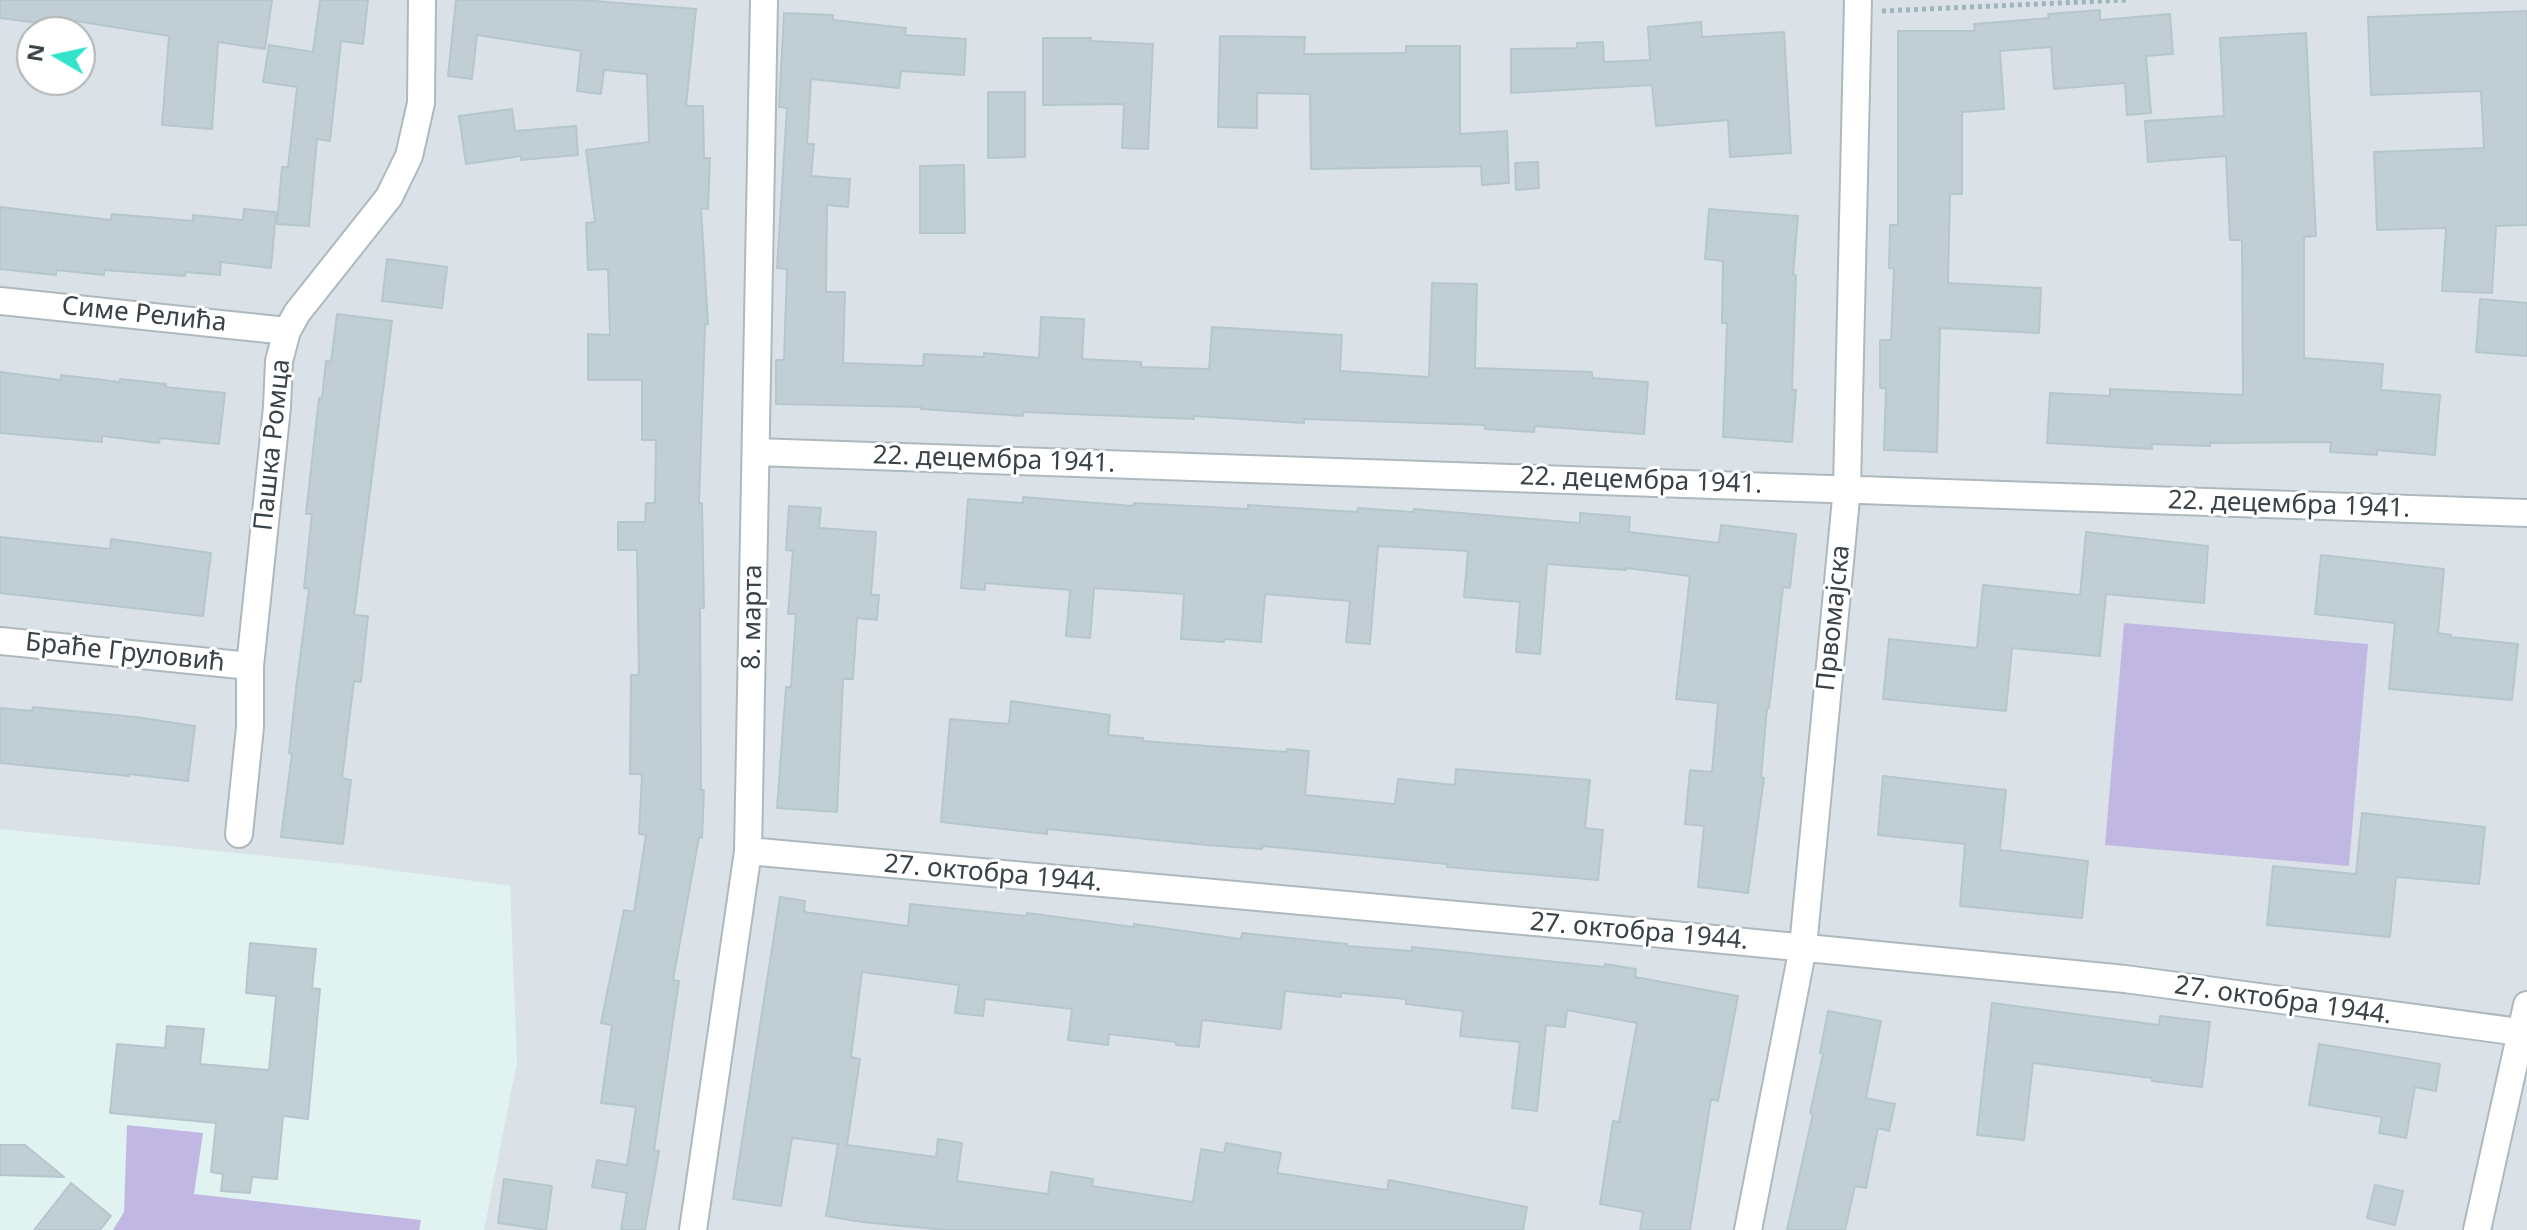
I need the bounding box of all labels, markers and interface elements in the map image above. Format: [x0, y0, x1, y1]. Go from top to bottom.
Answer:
north arrow [16, 16, 96, 96]
text: N [18, 41, 50, 64]
street label: Симе Релића [60, 291, 228, 339]
street label: Пашка Ромца [248, 358, 298, 532]
street label: 22. децембра 1941. [872, 440, 1116, 480]
street label: 22. децембра 1941. [1519, 461, 1763, 501]
street label: 22. децембра 1941. [2167, 485, 2411, 525]
street label: Првомајска [1811, 543, 1857, 693]
street label: 8. марта [736, 564, 770, 670]
street label: Браће Груловић [24, 627, 226, 679]
street label: 27. октобра 1944. [883, 849, 1103, 899]
street label: 27. октобра 1944. [1529, 907, 1749, 957]
street label: 27. октобра 1944. [2172, 970, 2394, 1032]

